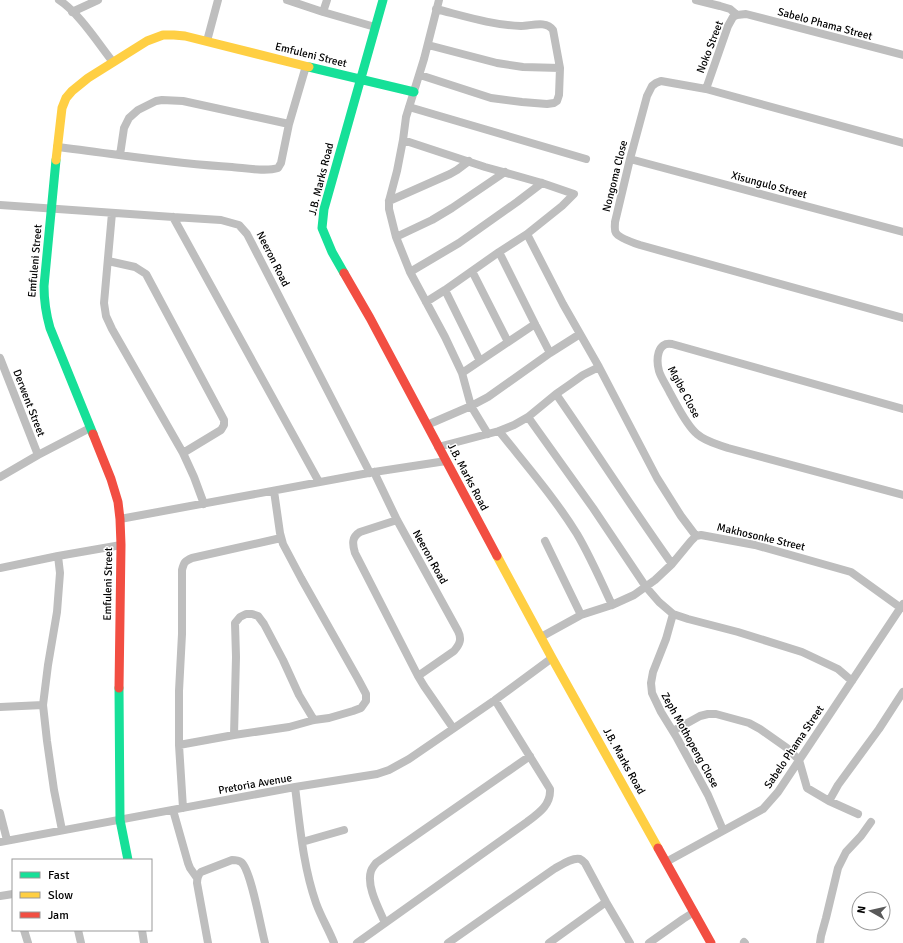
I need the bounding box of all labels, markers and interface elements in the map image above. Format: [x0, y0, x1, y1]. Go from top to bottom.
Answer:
street label: Sabelo Phama Street [776, 5, 874, 43]
street label: Noko Street [694, 19, 726, 75]
street label: Emfuleni Street [274, 40, 348, 70]
street label: Nongoma Close [600, 139, 630, 213]
street label: J.B. Marks Road [306, 141, 336, 217]
street label: Xisungulo Street [730, 169, 809, 201]
street label: Emfuleni Street [25, 224, 45, 298]
street label: Neeron Road [254, 229, 292, 289]
street label: Mgibe Close [665, 364, 703, 420]
street label: Derwent Street [10, 367, 48, 439]
street label: J.B. Marks Road [445, 441, 491, 513]
street label: Makhosonke Street [716, 521, 807, 554]
street label: Neeron Road [410, 528, 450, 587]
street label: Emfuleni Street [101, 547, 115, 621]
street label: Zeph Mothopeng Close [658, 690, 722, 790]
street label: Sabelo Phama Street [761, 703, 827, 791]
street label: J.B. Marks Road [600, 725, 648, 797]
street label: Pretoria Avenue [217, 771, 293, 797]
legend [12, 859, 152, 931]
text: Fast [48, 868, 69, 883]
text: Slow [48, 888, 73, 903]
north arrow [851, 891, 891, 931]
text: N [855, 905, 869, 914]
text: Jam [48, 908, 69, 923]

